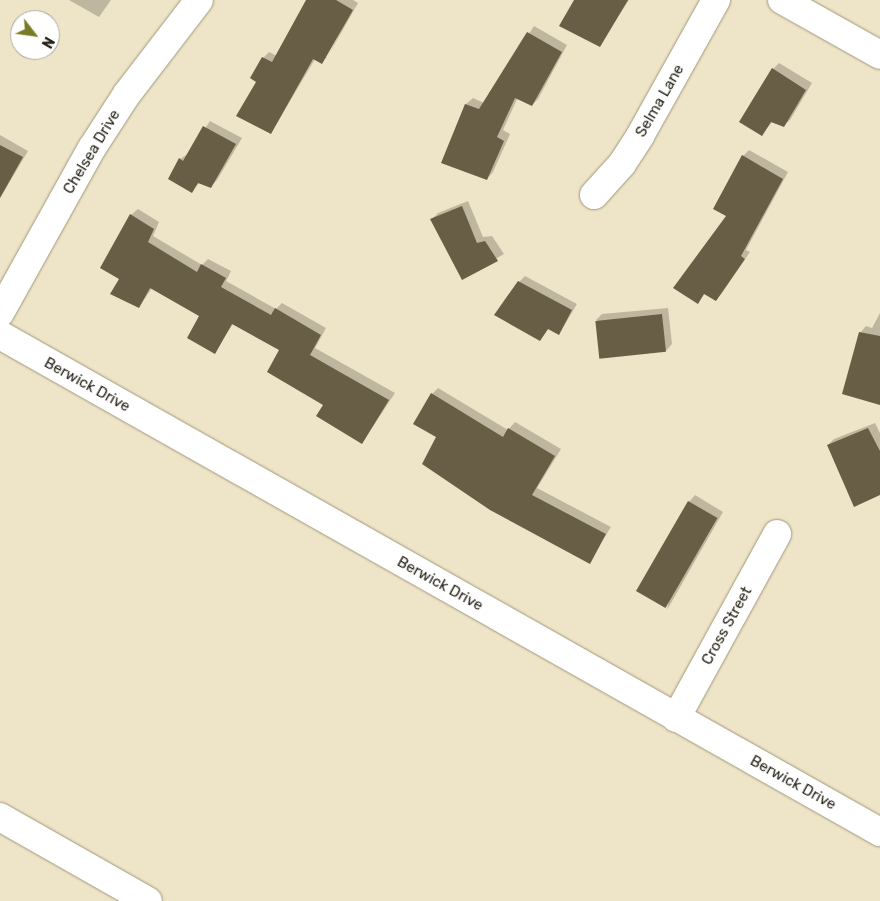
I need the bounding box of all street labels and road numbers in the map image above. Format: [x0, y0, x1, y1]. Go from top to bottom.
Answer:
street label: Selma Lane [632, 61, 688, 141]
street label: Chelsea Drive [60, 107, 124, 197]
street label: Berwick Drive [41, 354, 133, 416]
street label: Berwick Drive [394, 553, 486, 615]
street label: Cross Street [698, 584, 756, 668]
street label: Berwick Drive [747, 752, 839, 814]

